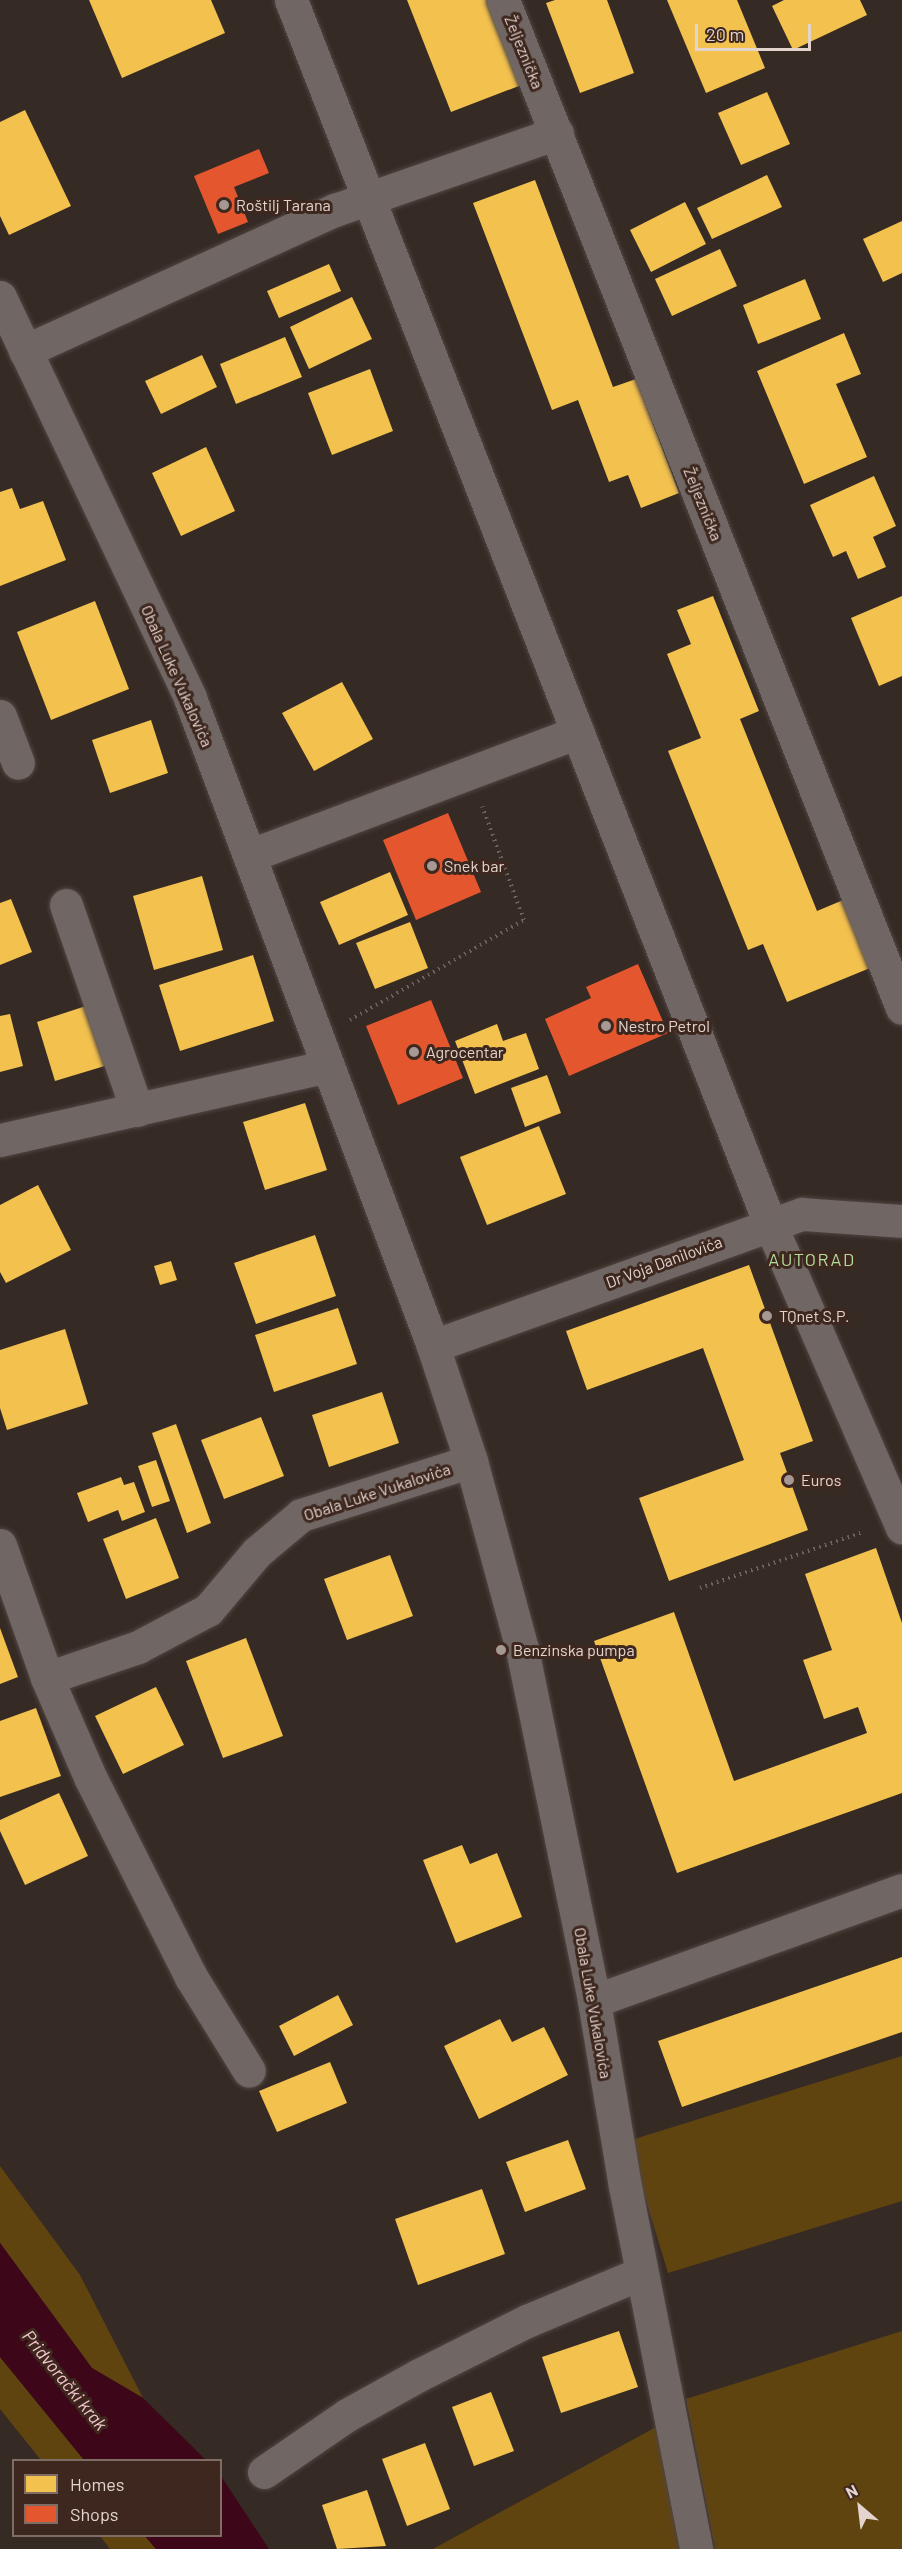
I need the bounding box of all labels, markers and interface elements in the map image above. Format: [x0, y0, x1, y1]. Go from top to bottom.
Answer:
street label: Željeznička [501, 12, 547, 92]
scale bar [698, 12, 814, 50]
text: 20 m [706, 23, 744, 45]
place label: Roštilj Tarana [236, 195, 331, 215]
marker: Roštilj Tarana [217, 198, 231, 212]
street label: Željeznička [680, 464, 726, 544]
street label: Obala Luke Vukalovića [137, 602, 217, 750]
place label: Snek bar [444, 856, 504, 876]
marker: Snek bar [425, 859, 439, 873]
place label: Nestro Petrol [618, 1016, 710, 1036]
marker: Nestro Petrol [599, 1019, 613, 1033]
place label: Agrocentar [426, 1042, 504, 1062]
marker: Agrocentar [407, 1045, 421, 1059]
street label: Dr Voja Danilovića [603, 1232, 725, 1292]
district label: AUTORAD [768, 1248, 856, 1270]
place label: TQnet S.P. [779, 1306, 849, 1326]
marker: TQnet S.P. [760, 1309, 774, 1323]
street label: Obala Luke Vukalovića [301, 1459, 453, 1525]
place label: Euros [801, 1470, 841, 1490]
marker: Euros [782, 1473, 796, 1487]
place label: Benzinska pumpa [513, 1640, 635, 1660]
marker: Benzinska pumpa [494, 1643, 508, 1657]
street label: Obala Luke Vukalovića [570, 1926, 616, 2080]
water label: Pridvorački krak [18, 2325, 112, 2435]
legend [12, 2459, 222, 2537]
text: Homes [70, 2473, 124, 2495]
north arrow [830, 2477, 890, 2537]
text: N [842, 2480, 860, 2502]
text: Shops [70, 2503, 119, 2525]

